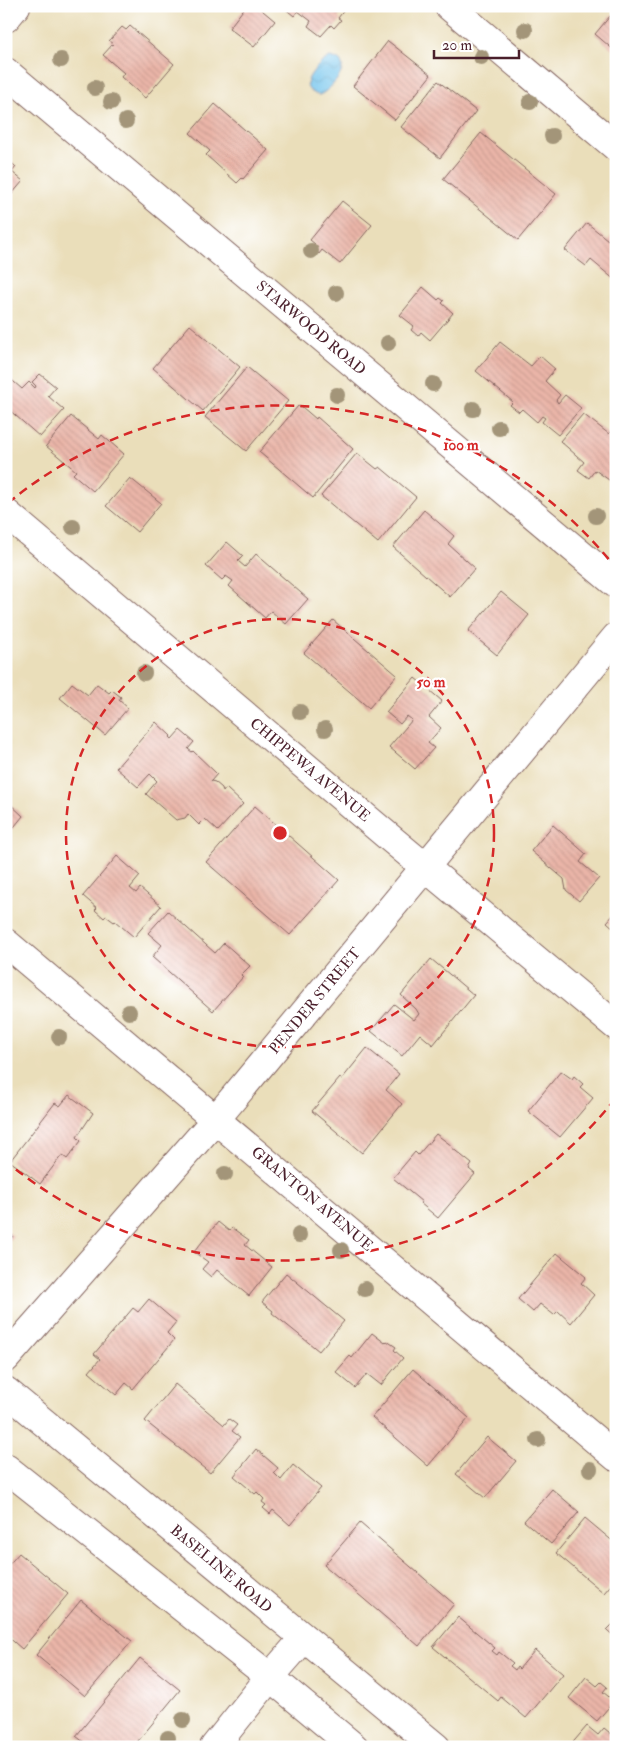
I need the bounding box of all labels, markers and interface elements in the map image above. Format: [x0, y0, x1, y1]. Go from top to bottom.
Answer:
scale bar [434, 28, 520, 60]
text: 20 m [442, 36, 472, 55]
street label: STARWOOD ROAD [252, 277, 370, 379]
text: 100 m [443, 436, 479, 455]
text: 50 m [417, 673, 446, 692]
street label: CHIPPEWA AVENUE [246, 714, 374, 826]
centre of rings [271, 824, 289, 842]
street label: PENDER STREET [265, 944, 365, 1058]
street label: GRANTON AVENUE [247, 1143, 377, 1256]
street label: BASELINE ROAD [166, 1521, 276, 1617]

